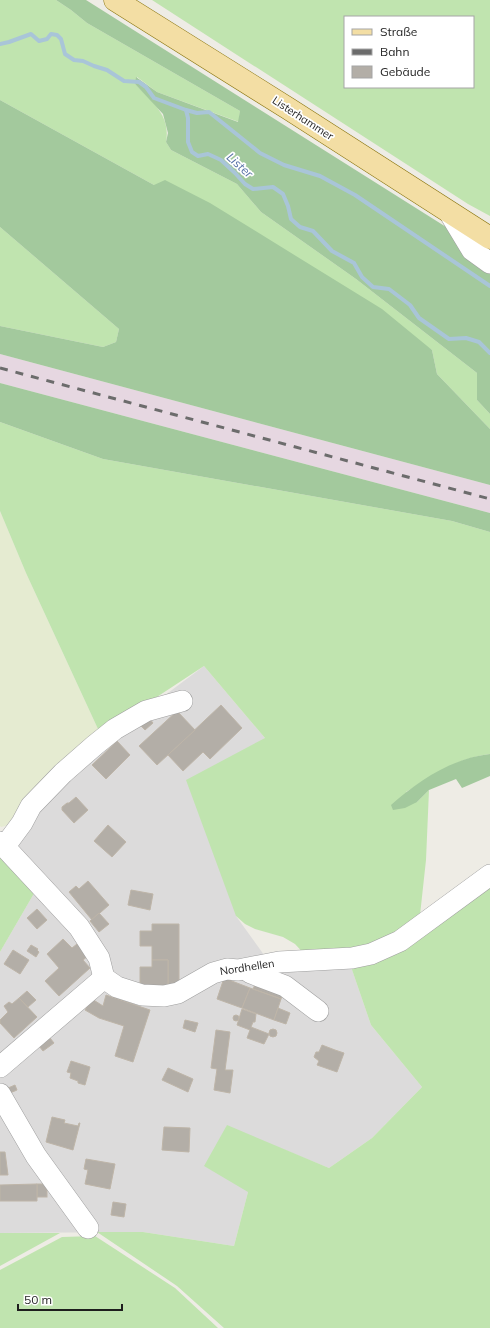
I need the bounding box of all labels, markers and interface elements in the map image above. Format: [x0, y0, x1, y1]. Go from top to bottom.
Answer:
legend [344, 16, 474, 88]
text: Straße [380, 24, 417, 39]
text: Bahn [380, 44, 409, 59]
text: Gebäude [380, 64, 430, 79]
street label: Listerhammer [270, 93, 336, 143]
water label: Lister [224, 149, 257, 181]
street label: Nordhellen [219, 956, 275, 978]
scale bar [18, 1286, 122, 1312]
text: 50 m [24, 1292, 52, 1307]

